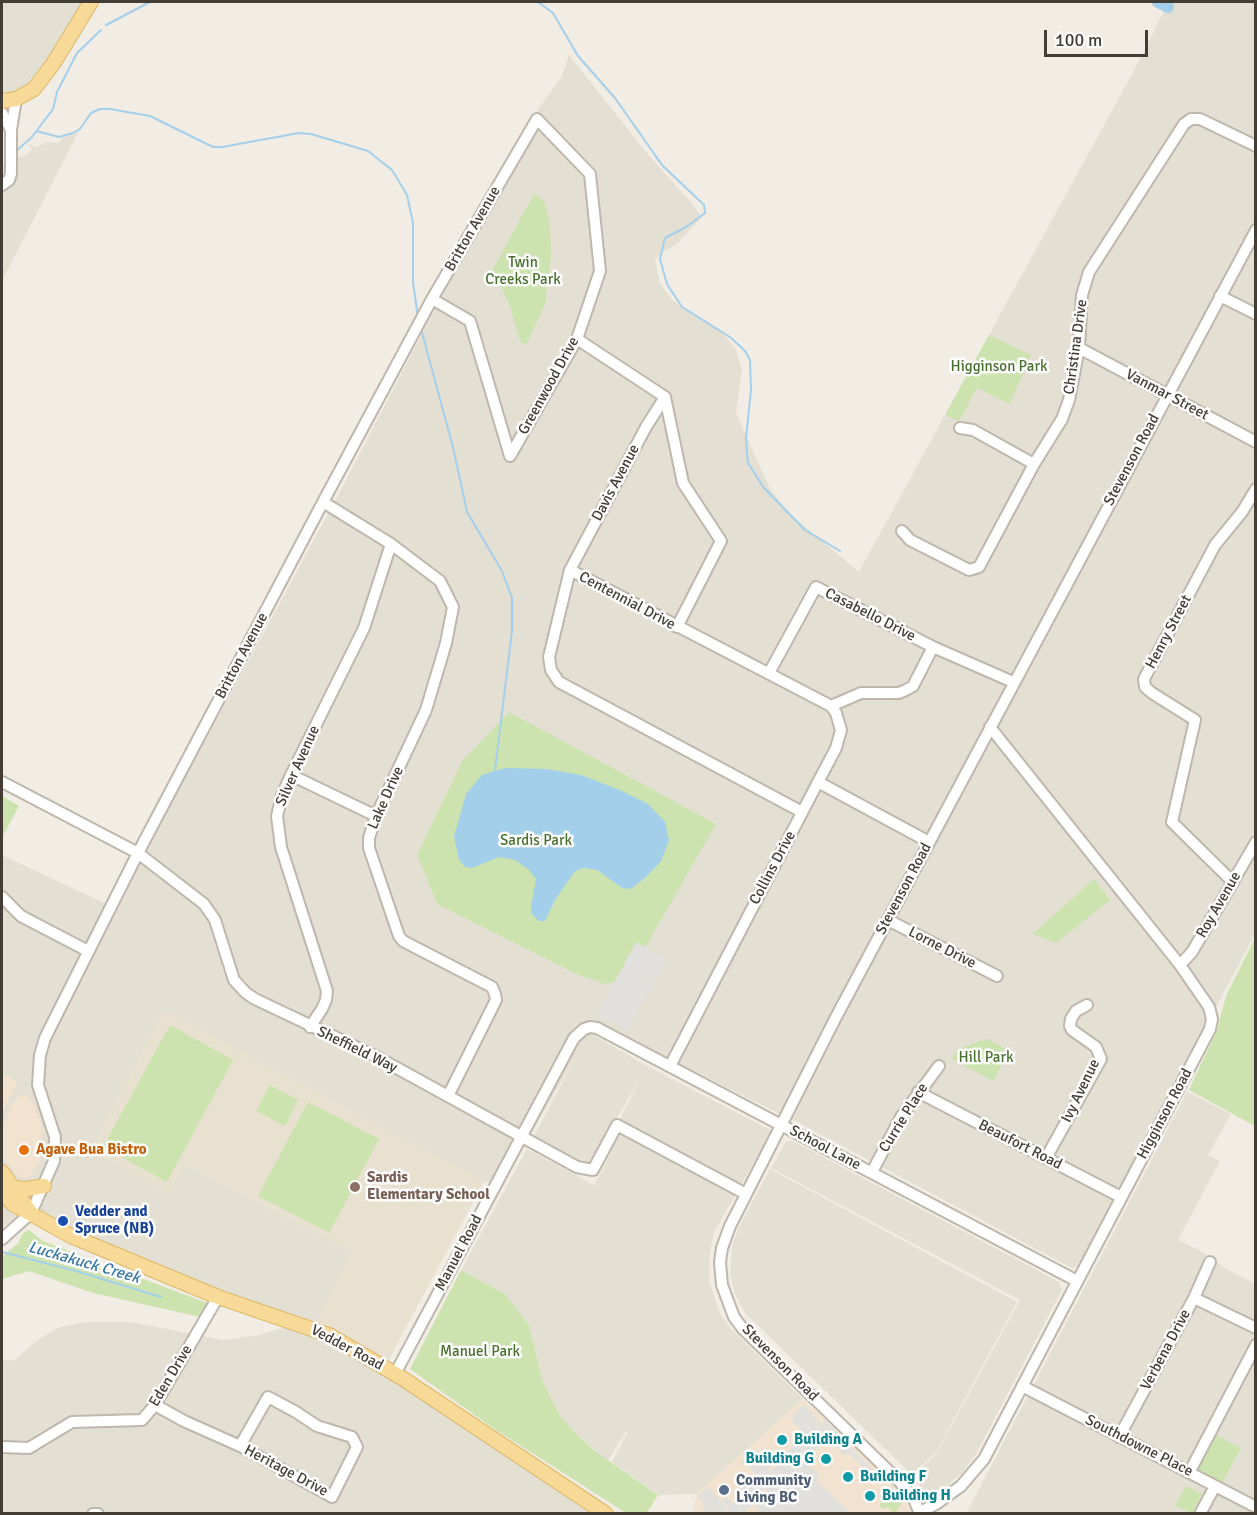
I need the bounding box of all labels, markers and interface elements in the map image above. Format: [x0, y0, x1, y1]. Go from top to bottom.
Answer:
scale bar [1047, 18, 1150, 56]
text: 100 m [1055, 29, 1102, 51]
street label: Britton Avenue [441, 183, 505, 275]
park label: Twin Creeks Park [485, 254, 561, 289]
street label: Christina Drive [1060, 298, 1092, 396]
street label: Greenwood Drive [515, 334, 583, 438]
park label: Higginson Park [951, 358, 1047, 376]
street label: Vanmar Street [1122, 366, 1212, 424]
street label: Stevenson Road [1100, 411, 1164, 509]
street label: Davis Avenue [588, 441, 644, 525]
street label: Centennial Drive [576, 568, 678, 634]
street label: Casabello Drive [822, 584, 918, 646]
street label: Henry Street [1142, 592, 1196, 672]
street label: Britton Avenue [212, 610, 272, 702]
street label: Silver Avenue [272, 723, 324, 809]
street label: Lake Drive [364, 764, 408, 832]
street label: Collins Drive [746, 828, 800, 908]
park label: Sardis Park [500, 832, 572, 850]
street label: Stevenson Road [872, 840, 936, 938]
street label: Roy Avenue [1193, 869, 1245, 941]
street label: Lorne Drive [905, 923, 979, 973]
street label: Sheffield Way [314, 1023, 400, 1077]
park label: Hill Park [959, 1049, 1013, 1067]
street label: Ivy Avenue [1058, 1056, 1104, 1126]
street label: Higginson Road [1134, 1066, 1196, 1162]
street label: Currie Place [876, 1080, 932, 1156]
street label: Beaufort Road [975, 1116, 1065, 1174]
street label: School Lane [786, 1122, 864, 1174]
place label: Agave Bua Bistro [36, 1141, 147, 1159]
marker: Agave Bua Bistro [17, 1143, 31, 1157]
place label: Sardis Elementary School [367, 1169, 490, 1204]
marker: Sardis Elementary School [348, 1180, 362, 1194]
place label: Vedder and Spruce (NB) [75, 1203, 154, 1238]
street label: Manuel Road [431, 1212, 487, 1294]
marker: Vedder and Spruce (NB) [56, 1214, 70, 1228]
water label: Luckakuck Creek [26, 1238, 142, 1288]
street label: Verbena Drive [1137, 1307, 1195, 1393]
street label: Vedder Road [308, 1321, 386, 1375]
street label: Stevenson Road [738, 1321, 822, 1405]
street label: Eden Drive [146, 1342, 196, 1410]
park label: Manuel Park [440, 1343, 520, 1361]
street label: Southdowne Place [1082, 1411, 1196, 1481]
place label: Building A [794, 1431, 862, 1449]
marker: Building A [775, 1433, 789, 1447]
street label: Heritage Drive [241, 1441, 331, 1501]
place label: Building G [746, 1450, 814, 1468]
marker: Building G [819, 1452, 833, 1466]
place label: Building F [860, 1468, 927, 1486]
marker: Building F [841, 1470, 855, 1484]
place label: Community Living BC [736, 1472, 811, 1507]
marker: Community Living BC [717, 1483, 731, 1497]
place label: Building H [882, 1487, 951, 1505]
marker: Building H [863, 1489, 877, 1503]

